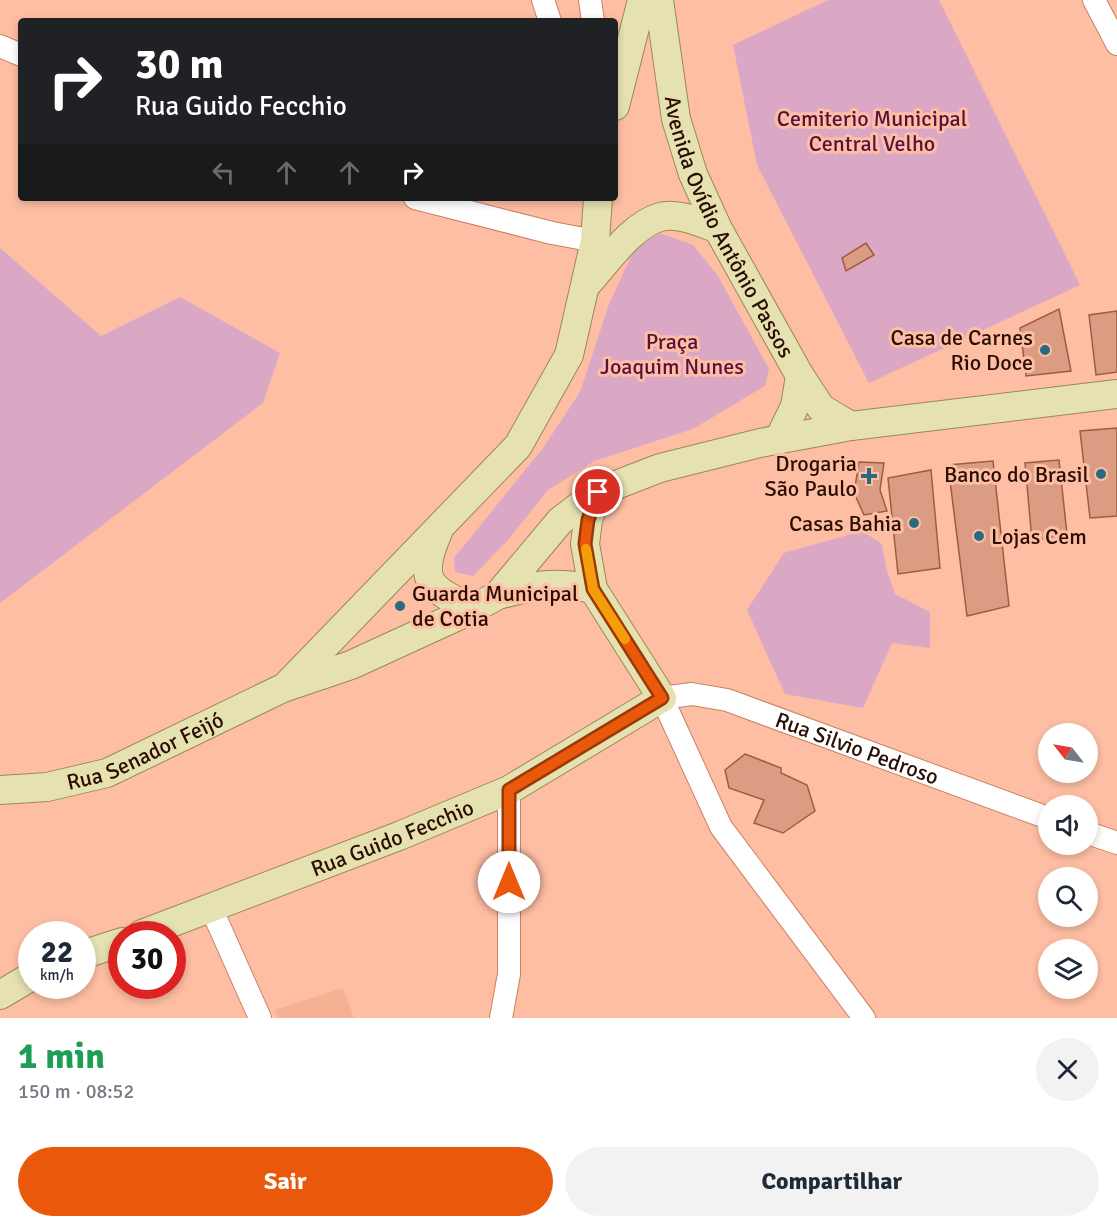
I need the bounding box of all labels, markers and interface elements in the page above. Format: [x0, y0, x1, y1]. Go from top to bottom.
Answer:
text: 30 m [135, 39, 224, 90]
icon: right [36, 42, 114, 120]
text: Rua Guido Fecchio [135, 90, 347, 123]
street label: Avenida Ovídio Antônio Passos [659, 94, 800, 362]
park label: Cemiterio Municipal Central Velho [777, 105, 967, 157]
icon: left [207, 156, 240, 189]
icon: ahead [270, 156, 303, 189]
icon: ahead [333, 156, 366, 189]
icon: right [396, 156, 429, 189]
place label: Casa de Carnes Rio Doce [891, 324, 1033, 376]
park label: Praça Joaquim Nunes [600, 328, 744, 380]
marker: Casa de Carnes Rio Doce [1038, 343, 1052, 357]
place label: Drogaria São Paulo [765, 450, 857, 502]
place label: Banco do Brasil [944, 461, 1089, 488]
pin [572, 466, 623, 517]
marker: Banco do Brasil [1094, 467, 1108, 481]
marker: Drogaria São Paulo [862, 469, 876, 483]
icon: arrive [581, 475, 614, 508]
place label: Casas Bahia [789, 510, 902, 537]
marker: Casas Bahia [907, 516, 921, 530]
place label: Lojas Cem [991, 523, 1087, 550]
marker: Lojas Cem [972, 529, 986, 543]
place label: Guarda Municipal de Cotia [412, 580, 578, 632]
marker: Guarda Municipal de Cotia [393, 599, 407, 613]
street label: Rua Senador Feijó [64, 706, 228, 796]
street label: Rua Silvio Pedroso [772, 706, 942, 791]
north arrow [1038, 723, 1098, 783]
map controls [1038, 723, 1098, 999]
street label: Rua Guido Fecchio [307, 793, 478, 882]
button: sound [1038, 795, 1098, 855]
position arrow [477, 850, 541, 914]
button: search [1038, 867, 1098, 927]
speed limit sign: 30 [108, 921, 186, 999]
text: 22 [41, 934, 73, 971]
button: layers [1038, 939, 1098, 999]
text: km/h [40, 966, 74, 984]
text: 1 min [18, 1034, 105, 1079]
button: close [1036, 1038, 1099, 1101]
text: 150 m · 08:52 [18, 1079, 134, 1104]
button: Sair [18, 1147, 553, 1216]
button: Compartilhar [565, 1147, 1099, 1216]

